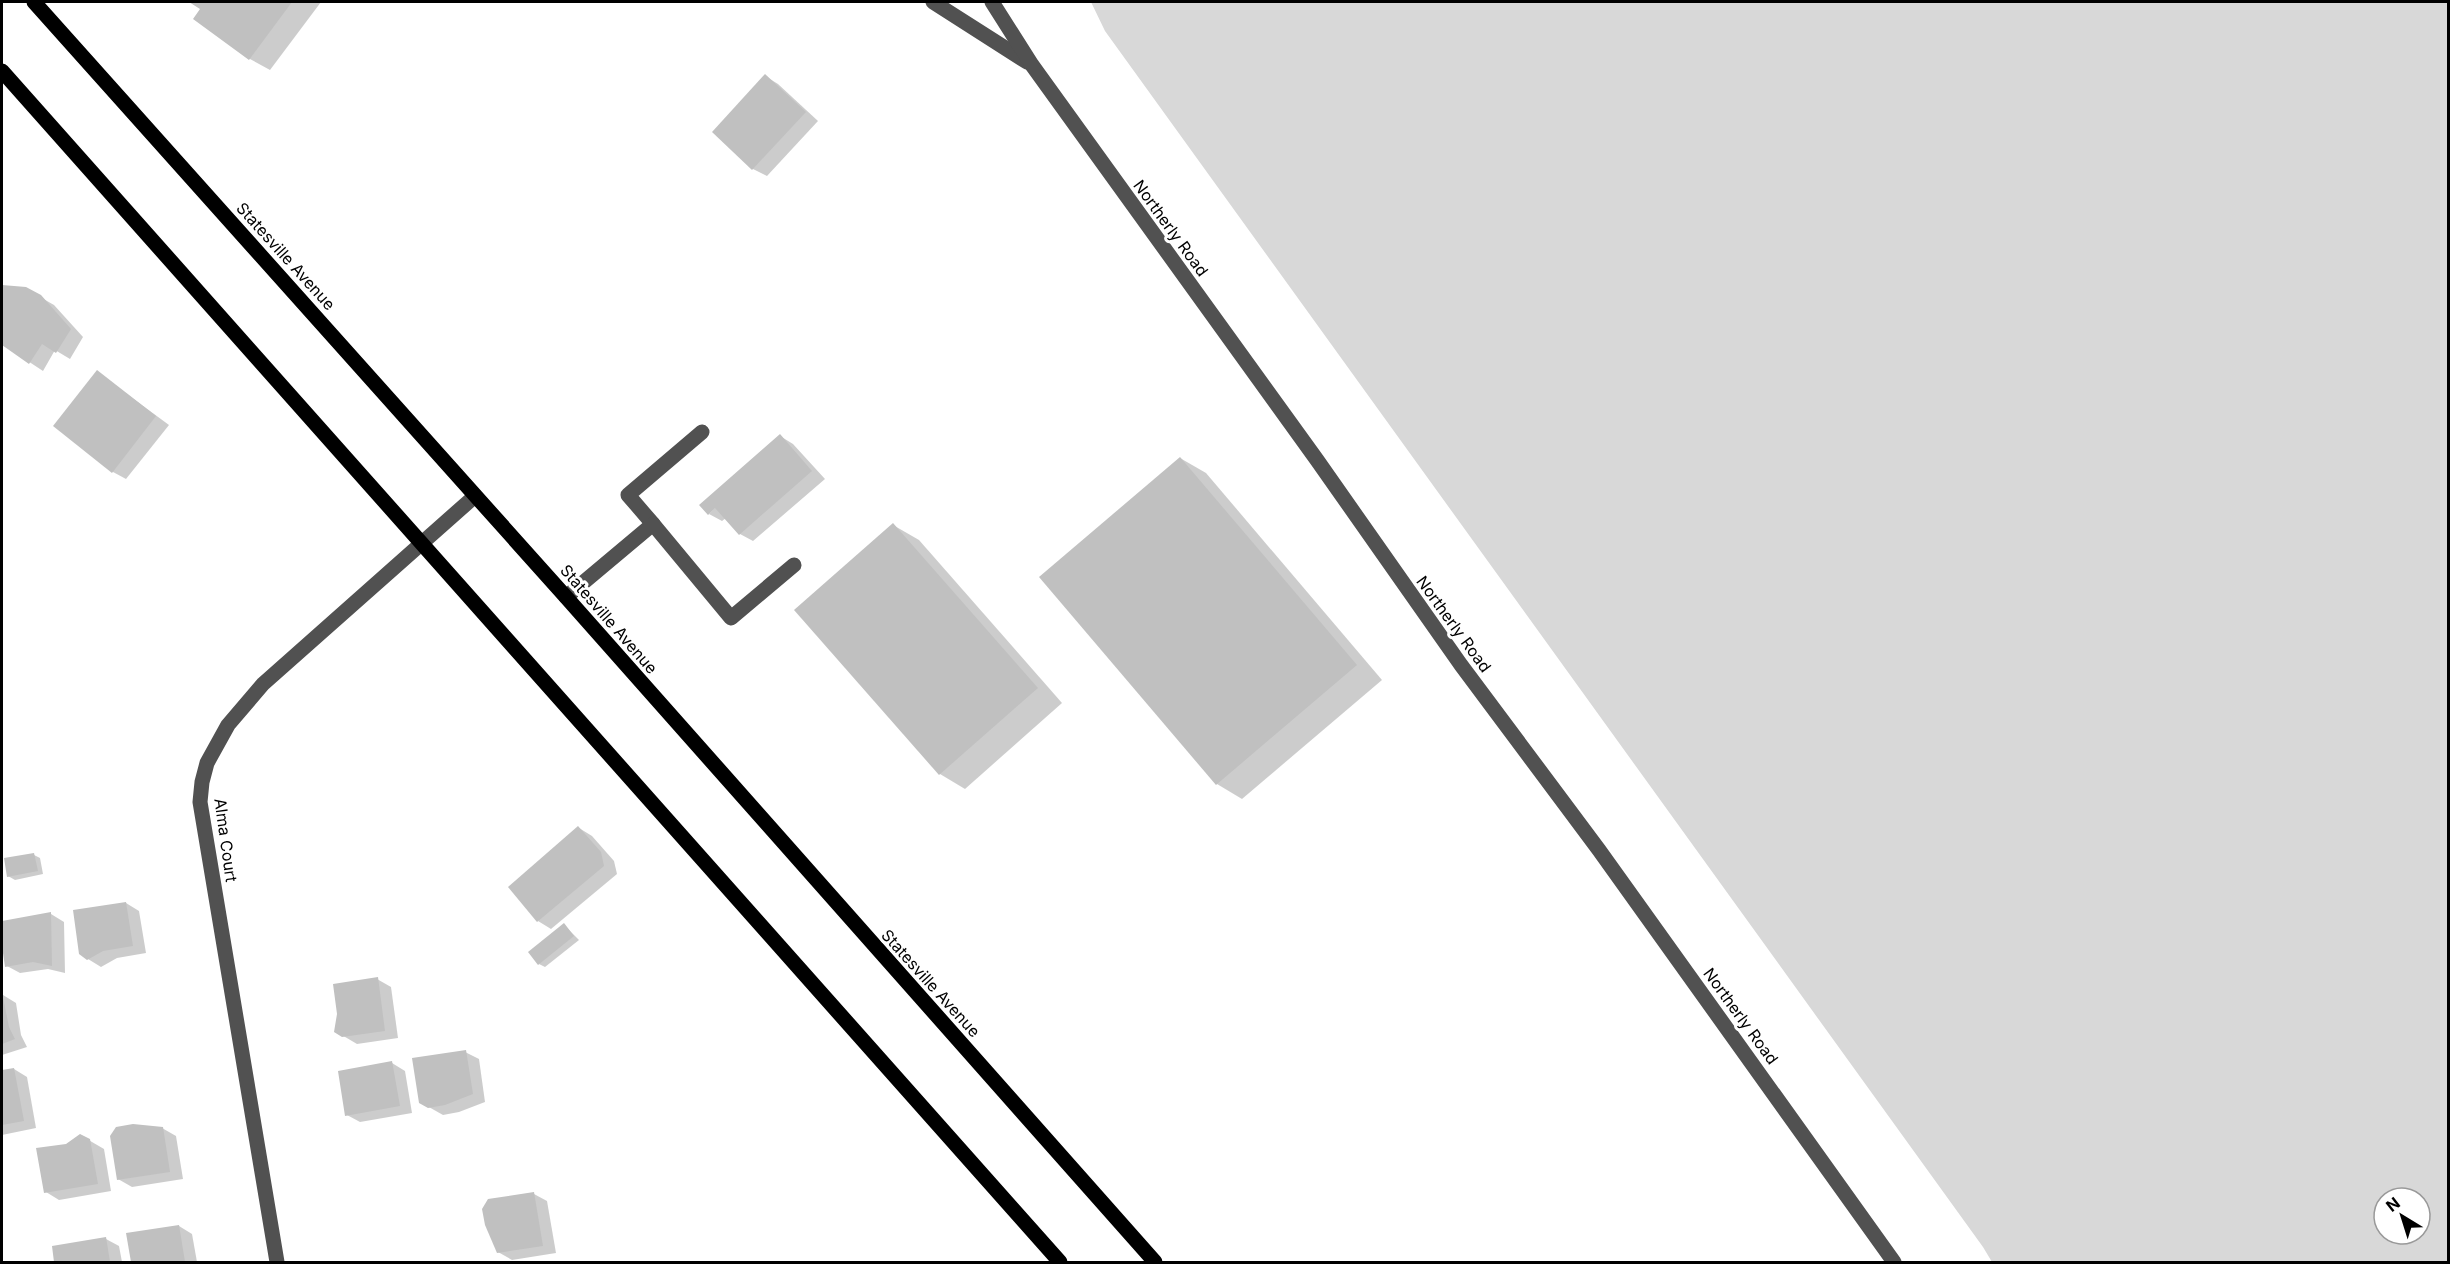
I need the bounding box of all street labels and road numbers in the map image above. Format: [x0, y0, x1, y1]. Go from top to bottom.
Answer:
street label: Northerly Road [1129, 176, 1213, 280]
street label: Statesville Avenue [232, 198, 340, 314]
street label: Statesville Avenue [556, 560, 662, 678]
street label: Northerly Road [1412, 572, 1496, 676]
street label: Alma Court [210, 797, 242, 883]
street label: Statesville Avenue [877, 925, 985, 1041]
street label: Northerly Road [1699, 964, 1783, 1068]

